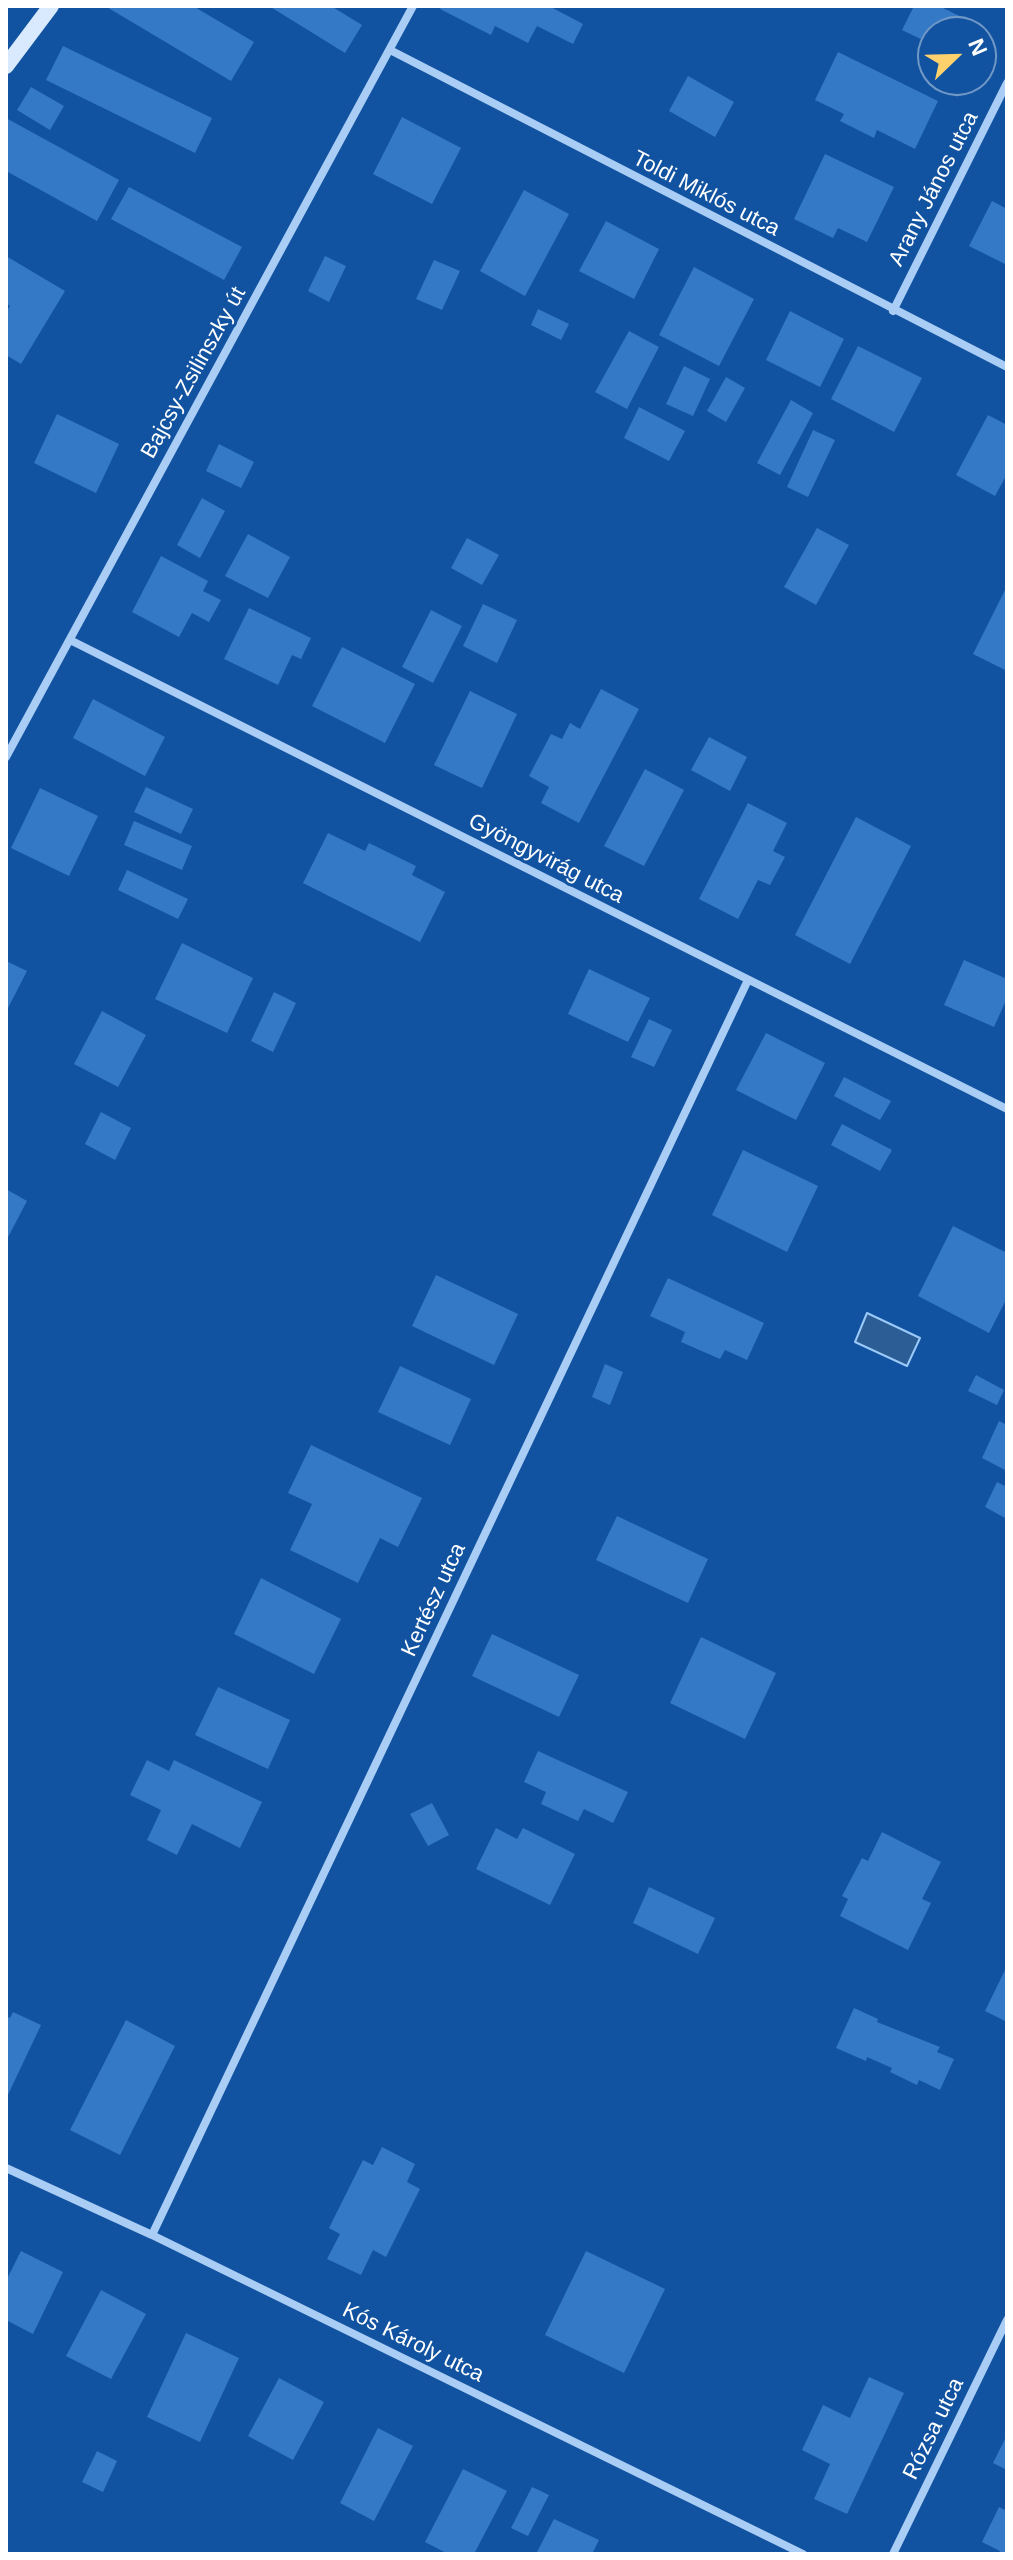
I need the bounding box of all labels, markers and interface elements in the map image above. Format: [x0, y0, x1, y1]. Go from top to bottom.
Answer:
north arrow [917, 16, 997, 96]
text: N [963, 35, 992, 59]
street label: Arany János utca [884, 107, 984, 271]
street label: Toldi Miklós utca [628, 146, 784, 242]
street label: Bajcsy-Zsilinszky út [136, 283, 252, 463]
street label: Gyöngyvirág utca [464, 808, 628, 910]
street label: Kertész utca [396, 1539, 472, 1661]
street label: Kós Károly utca [338, 2297, 488, 2389]
street label: Rózsa utca [898, 2374, 970, 2484]

